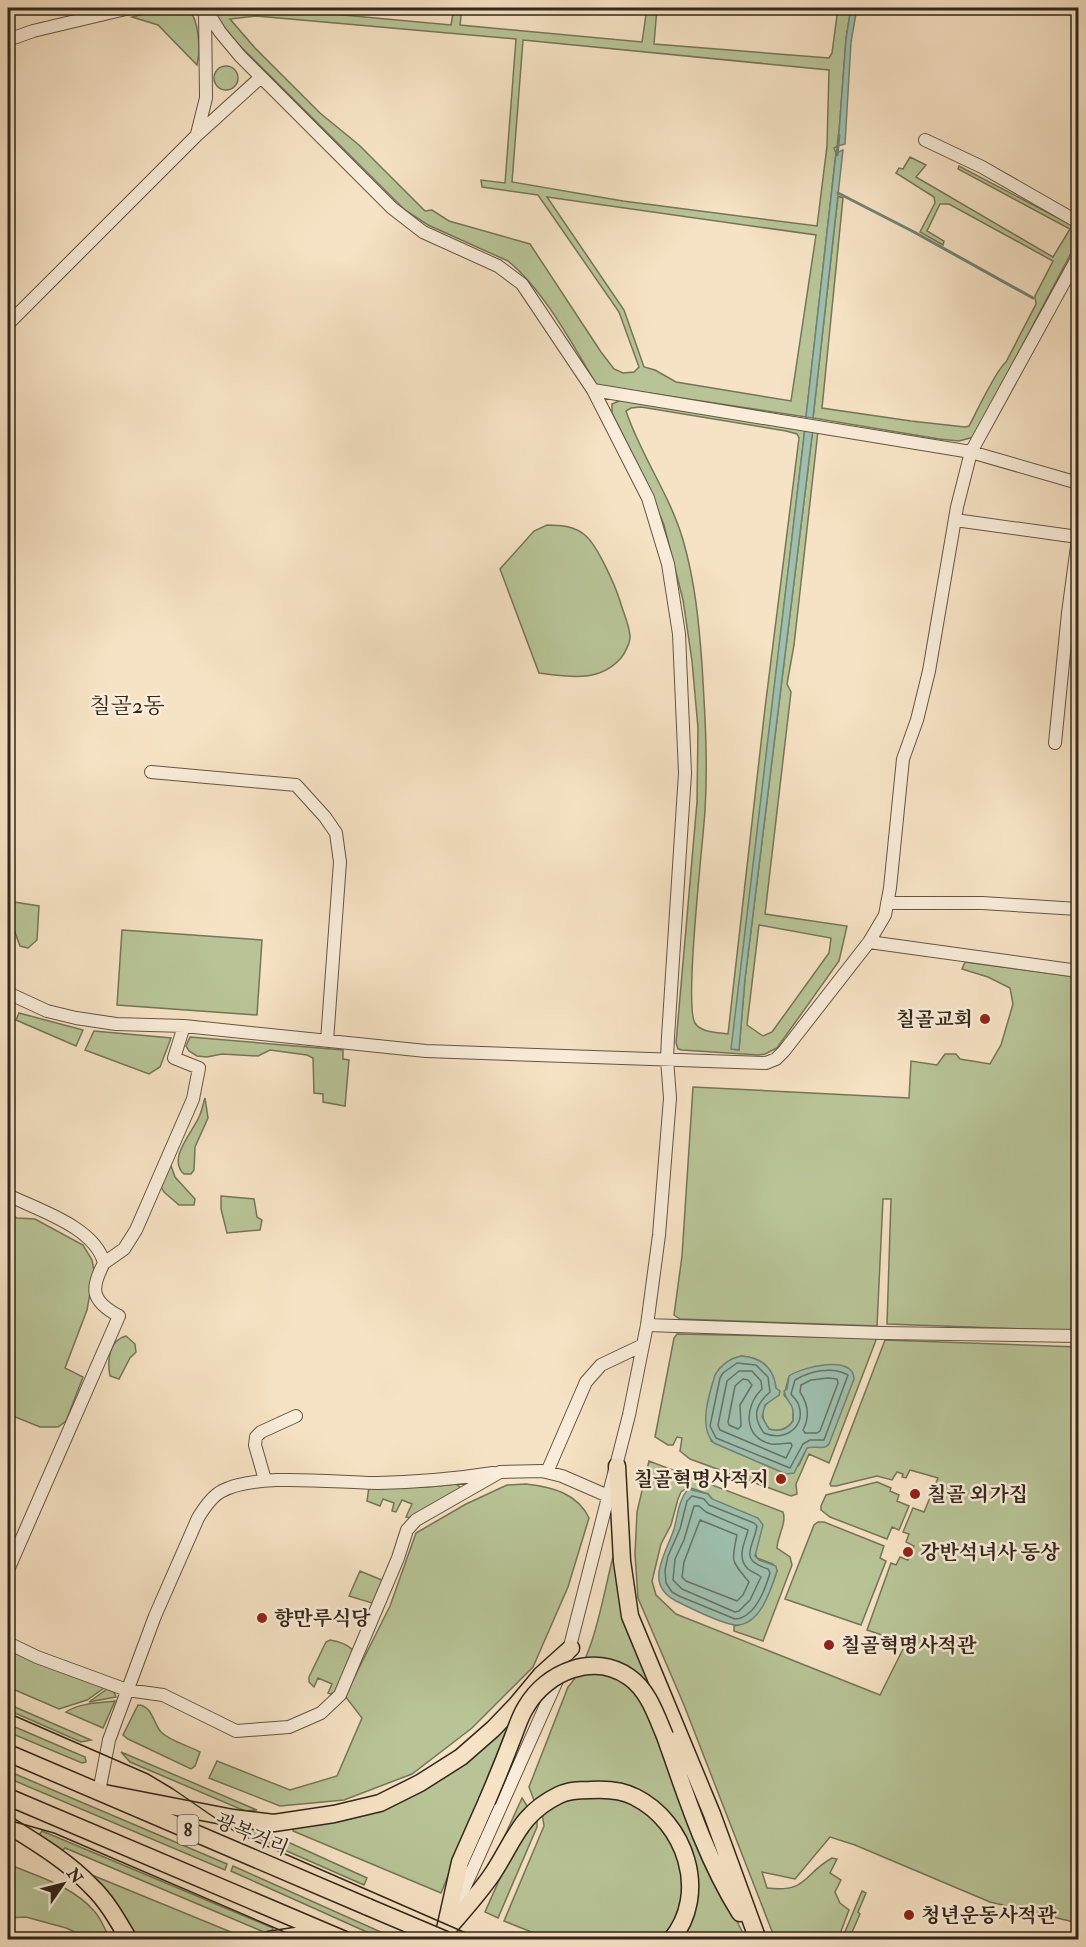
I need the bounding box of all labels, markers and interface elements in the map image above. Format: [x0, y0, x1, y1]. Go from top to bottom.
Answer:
district label: 칠골2동 [90, 692, 164, 720]
place label: 칠골교회 [896, 1007, 973, 1032]
marker: 칠골교회 [978, 1012, 992, 1026]
place label: 칠골혁명사적지 [634, 1467, 769, 1492]
marker: 칠골혁명사적지 [774, 1472, 788, 1486]
place label: 칠골 외가집 [927, 1482, 1028, 1507]
marker: 칠골 외가집 [908, 1487, 922, 1501]
place label: 강반석녀사 동상 [920, 1540, 1060, 1565]
marker: 강반석녀사 동상 [901, 1545, 915, 1559]
place label: 향만루식당 [274, 1606, 371, 1631]
marker: 향만루식당 [255, 1611, 269, 1625]
place label: 칠골혁명사적관 [841, 1633, 977, 1658]
marker: 칠골혁명사적관 [822, 1638, 836, 1652]
street label: 광복거리 [211, 1808, 292, 1861]
road number: 8 [178, 1815, 198, 1845]
north arrow [33, 1854, 93, 1914]
text: N [62, 1864, 87, 1888]
place label: 청년운동사적관 [921, 1903, 1057, 1928]
marker: 청년운동사적관 [902, 1908, 916, 1922]

